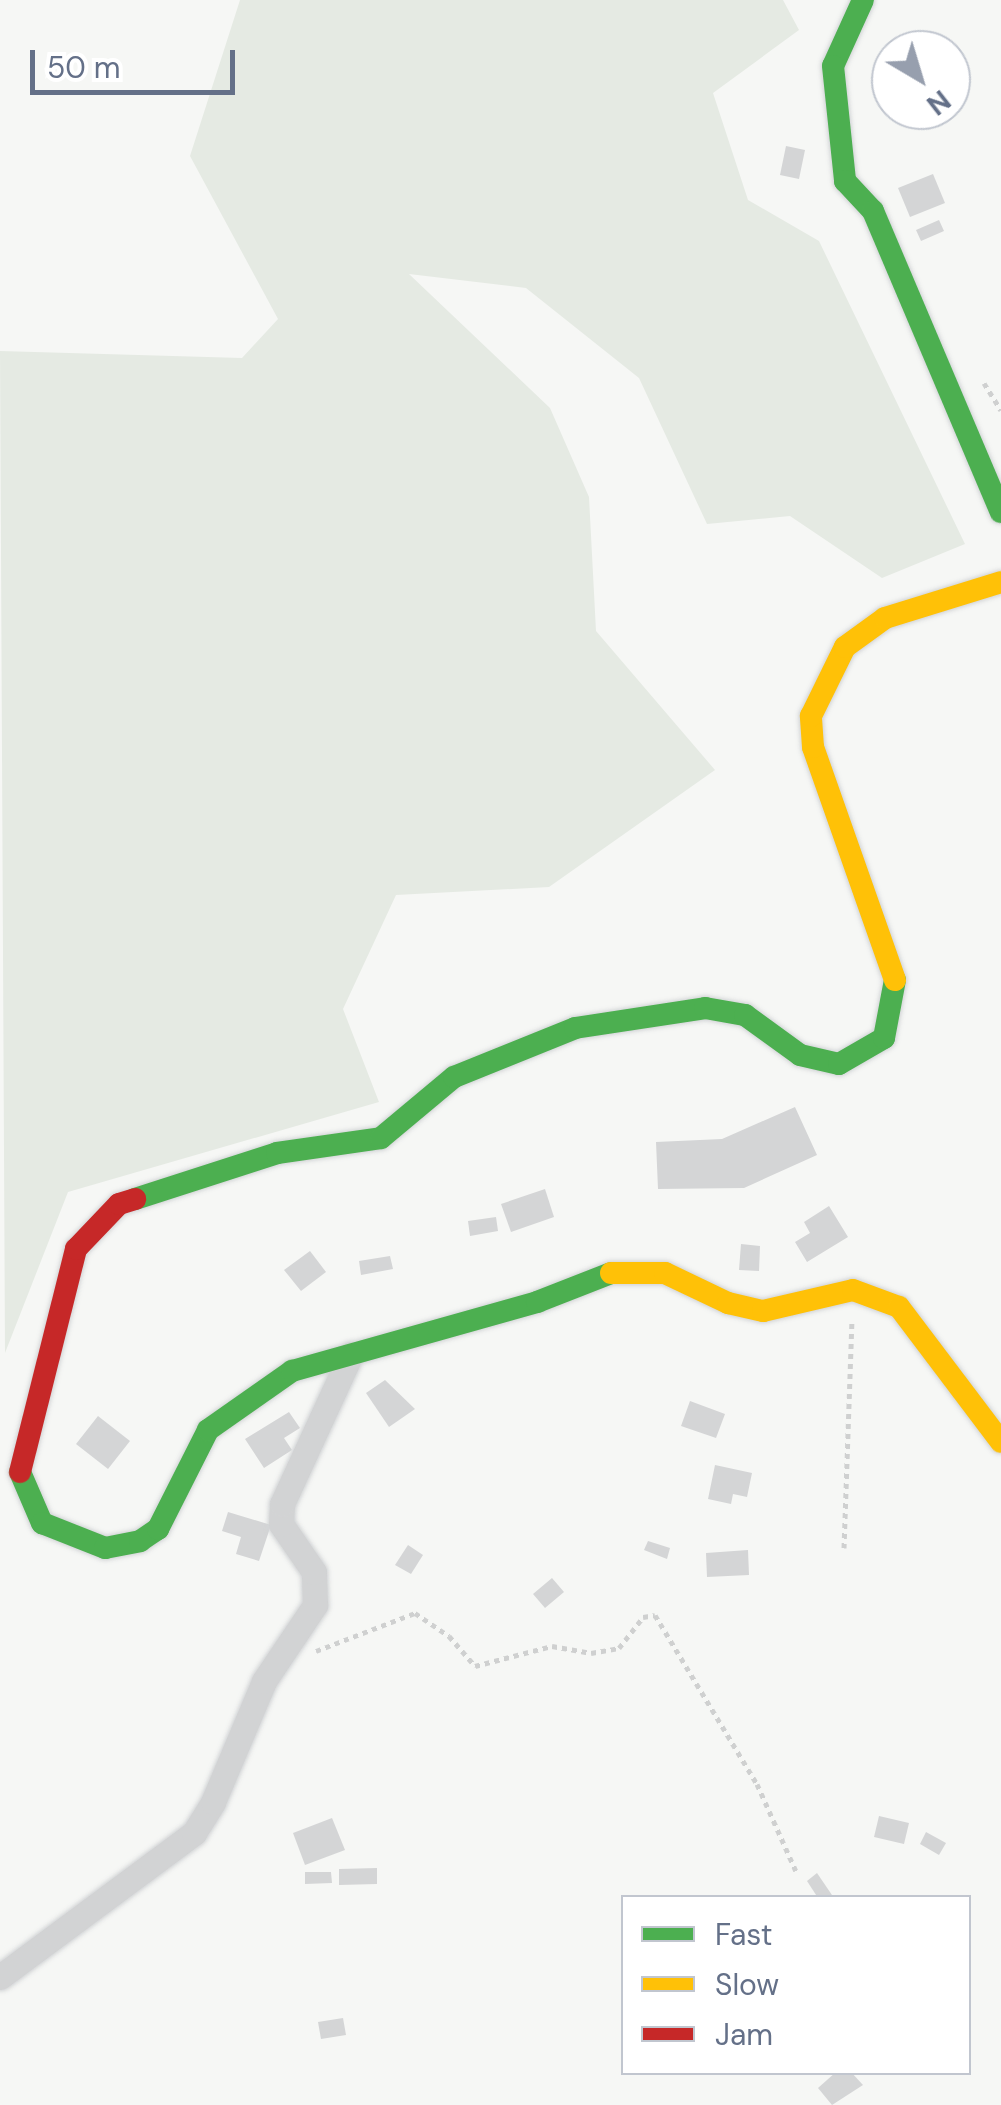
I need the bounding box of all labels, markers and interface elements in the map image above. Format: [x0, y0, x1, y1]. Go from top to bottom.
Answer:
scale bar [35, 30, 240, 92]
north arrow [871, 30, 971, 130]
text: 50 m [47, 48, 121, 87]
text: N [919, 82, 958, 123]
legend [621, 1895, 971, 2075]
text: Fast [715, 1915, 773, 1954]
text: Slow [715, 1965, 779, 2004]
text: Jam [715, 2015, 773, 2054]

